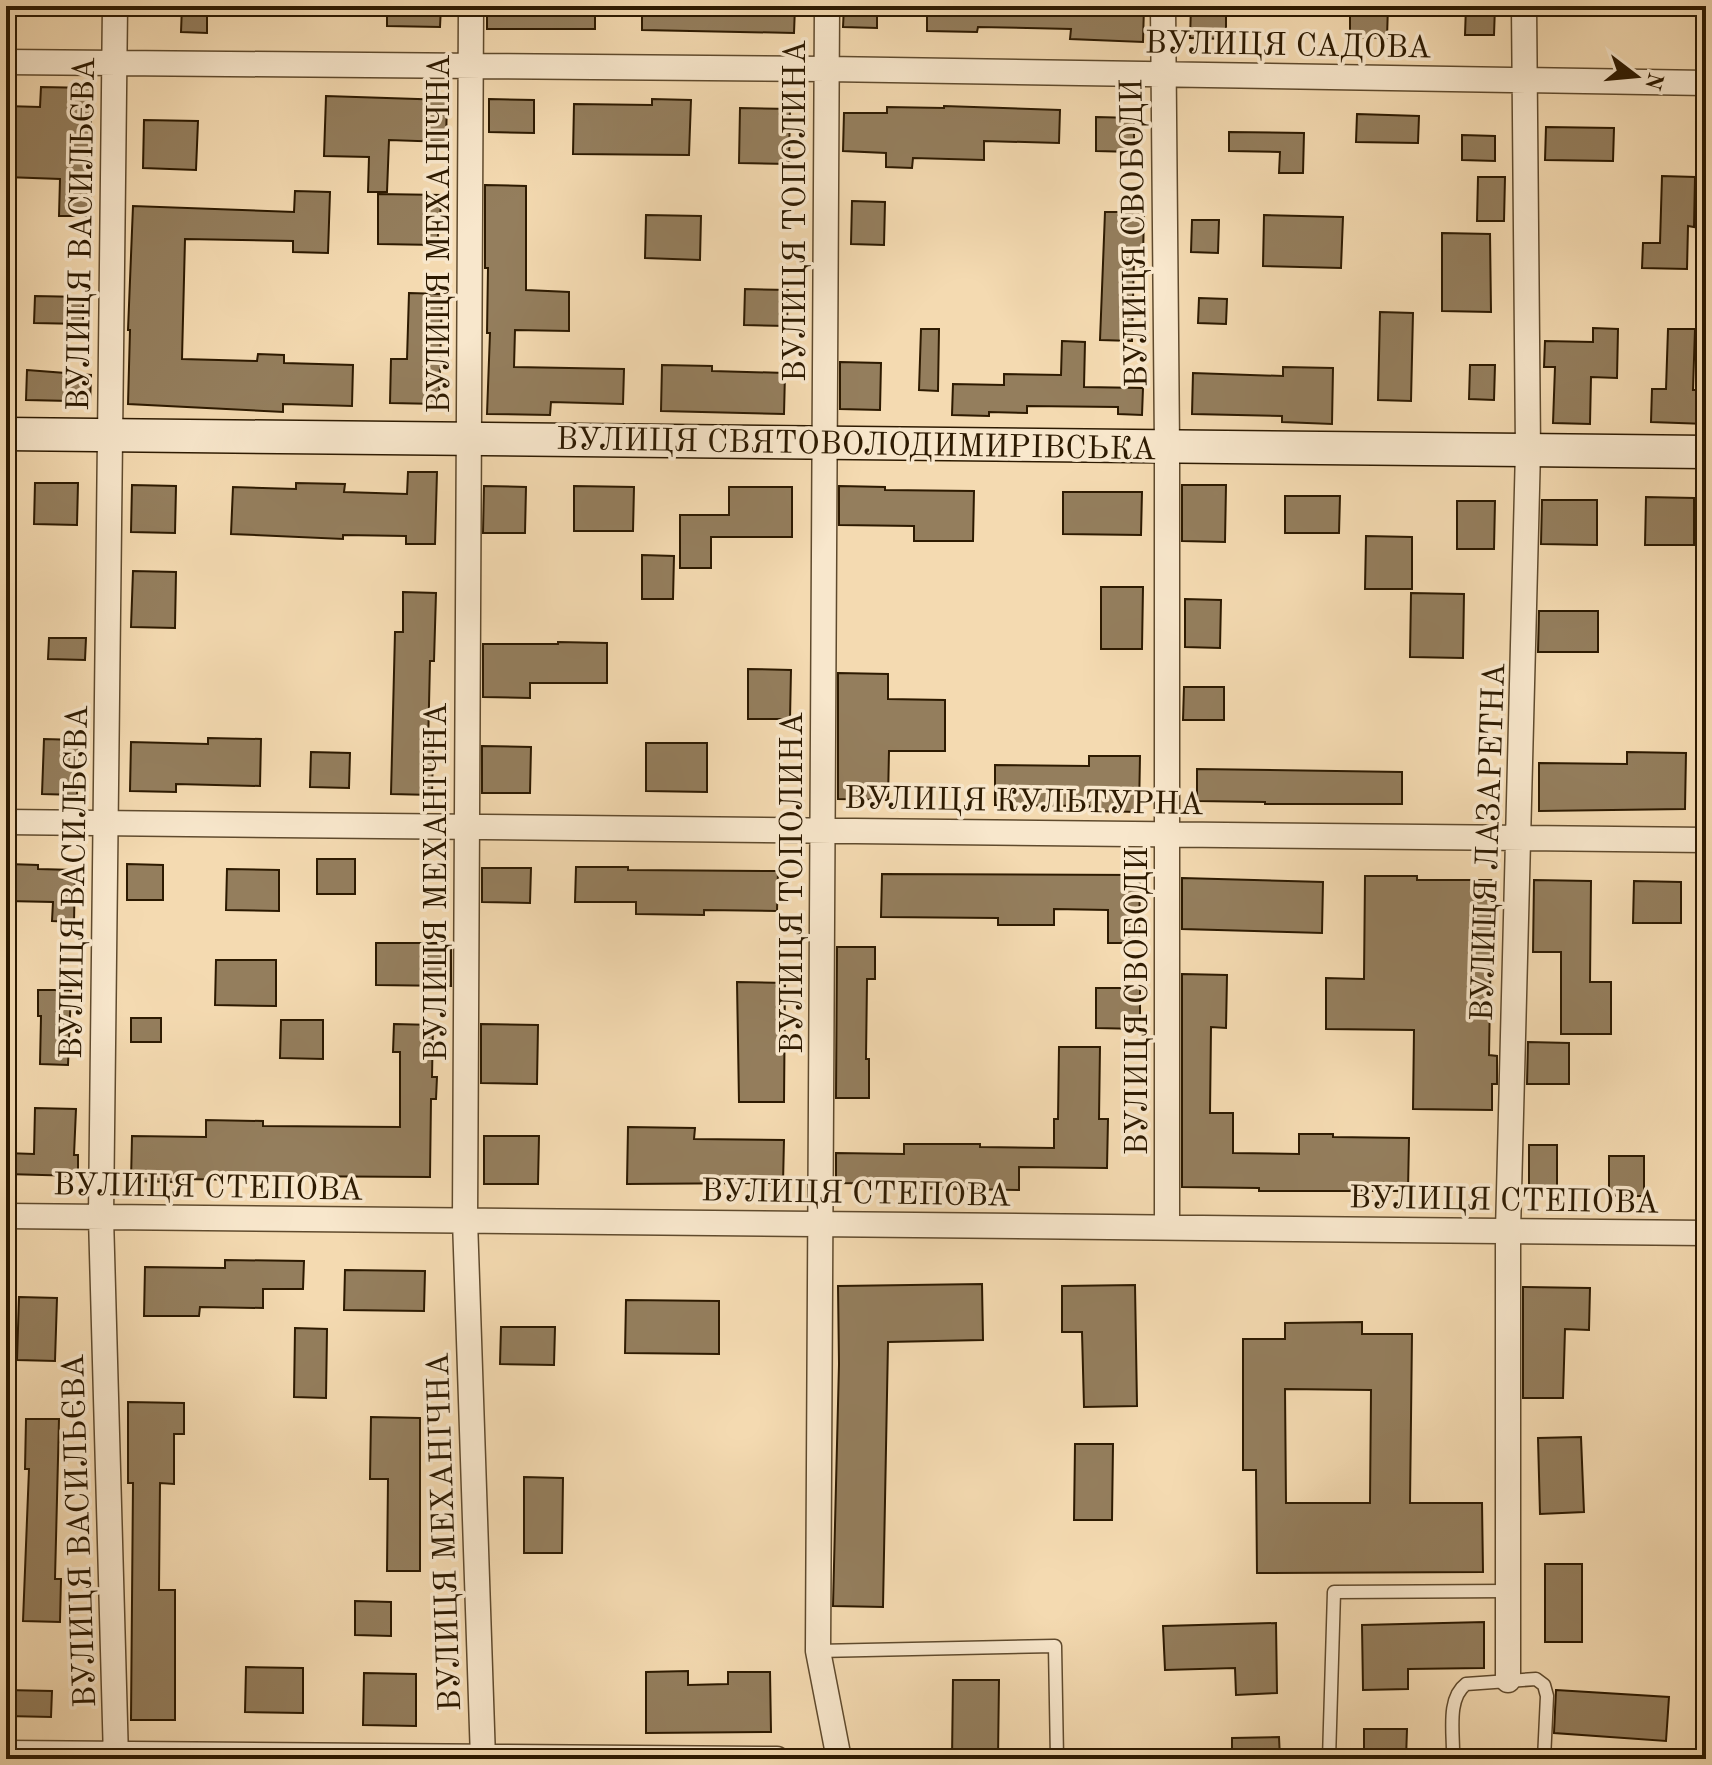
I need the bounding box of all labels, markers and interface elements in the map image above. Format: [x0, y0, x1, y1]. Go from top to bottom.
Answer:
street label: ВУЛИЦЯ САДОВА [1144, 29, 1432, 65]
north arrow [1596, 36, 1676, 116]
street label: ВУЛИЦЯ ТОПОЛИНА [781, 40, 813, 382]
street label: ВУЛИЦЯ МЕХАНІЧНА [425, 54, 457, 414]
street label: ВУЛИЦЯ ВАСИЛЬЄВА [64, 57, 102, 411]
text: N [1640, 70, 1666, 92]
street label: ВУЛИЦЯ СВОБОДИ [1117, 78, 1155, 388]
street label: ВУЛИЦЯ СВЯТОВОЛОДИМИРІВСЬКА [555, 425, 1156, 467]
street label: ВУЛИЦЯ ЛАЗАРЕТНА [1468, 662, 1512, 1022]
street label: ВУЛИЦЯ МЕХАНІЧНА [422, 702, 454, 1062]
street label: ВУЛИЦЯ ВАСИЛЬЄВА [57, 705, 95, 1059]
street label: ВУЛИЦЯ ТОПОЛИНА [778, 712, 810, 1054]
street label: ВУЛИЦЯ КУЛЬТУРНА [844, 784, 1204, 822]
street label: ВУЛИЦЯ СВОБОДИ [1123, 847, 1155, 1155]
street label: ВУЛИЦЯ СТЕПОВА [53, 1170, 363, 1208]
street label: ВУЛИЦЯ СТЕПОВА [701, 1176, 1011, 1214]
street label: ВУЛИЦЯ СТЕПОВА [1349, 1183, 1659, 1221]
street label: ВУЛИЦЯ МЕХАНІЧНА [424, 1352, 468, 1712]
street label: ВУЛИЦЯ ВАСИЛЬЄВА [59, 1353, 103, 1708]

